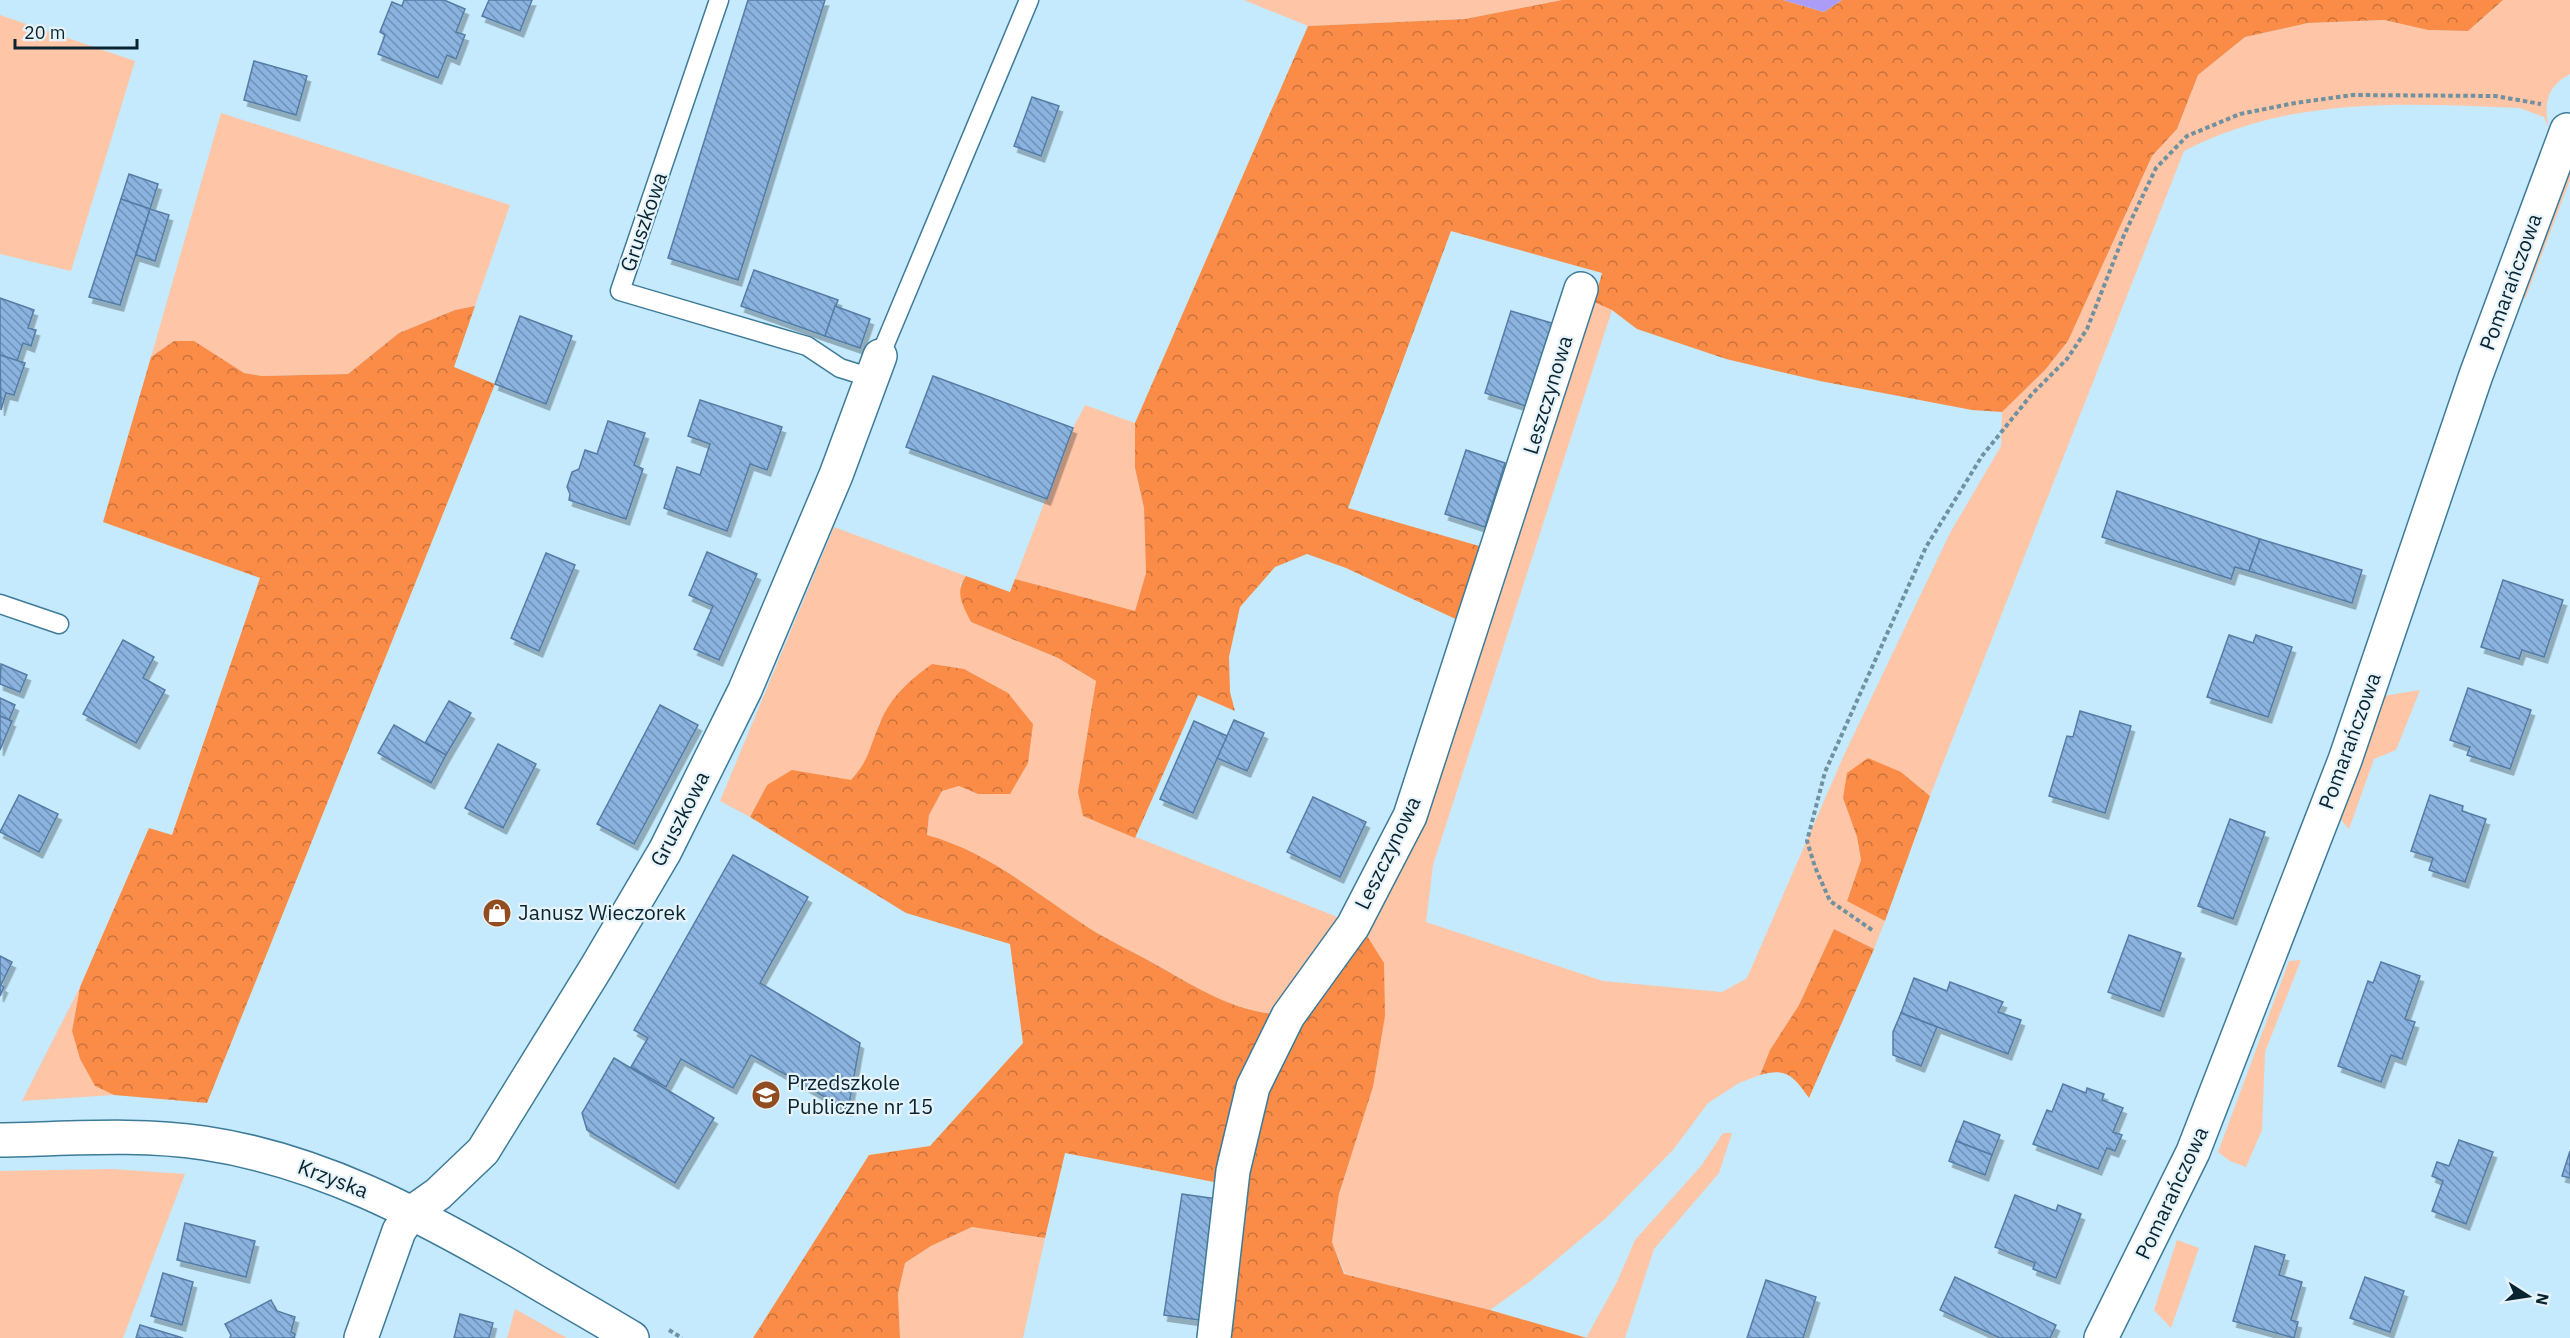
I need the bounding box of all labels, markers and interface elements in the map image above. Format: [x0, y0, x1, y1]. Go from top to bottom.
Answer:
scale bar [15, 12, 136, 50]
text: 20 m [24, 21, 66, 44]
street label: Gruszkowa [613, 168, 673, 275]
street label: Pomarańczowa [2472, 210, 2548, 354]
street label: Leszczynowa [1516, 332, 1578, 458]
street label: Pomarańczowa [2311, 669, 2387, 813]
street label: Gruszkowa [643, 766, 715, 871]
street label: Leszczynowa [1348, 791, 1427, 914]
shop icon: Janusz Wieczorek [481, 897, 513, 929]
place label: Janusz Wieczorek [518, 898, 686, 926]
place label: Przedszkole Publiczne nr 15 [787, 1068, 933, 1120]
school or university icon: Przedszkole Publiczne nr 15 [750, 1079, 782, 1111]
street label: Pomarańczowa [2128, 1122, 2214, 1263]
street label: Krzyska [294, 1152, 373, 1204]
north arrow [2498, 1266, 2558, 1326]
text: N [2532, 1291, 2554, 1307]

